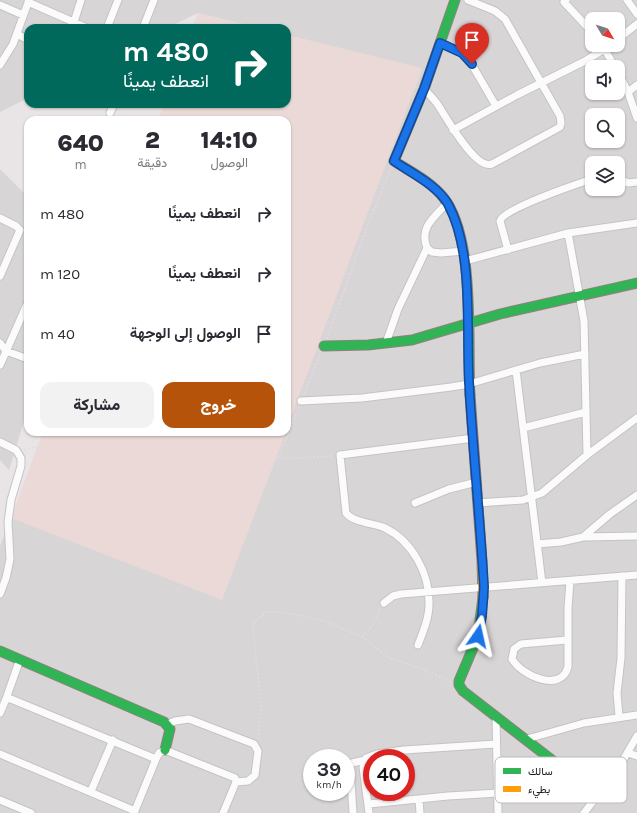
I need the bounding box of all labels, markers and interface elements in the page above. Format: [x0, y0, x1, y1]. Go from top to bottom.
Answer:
north arrow [585, 12, 625, 52]
map controls [585, 12, 625, 196]
pin [455, 23, 489, 64]
icon: arrive [461, 29, 483, 51]
text: 480 m [123, 35, 209, 68]
icon: right [223, 40, 275, 92]
button: sound [585, 60, 625, 100]
text: انعطف يمينًا [123, 70, 209, 92]
button: search [585, 108, 625, 148]
text: 2 [145, 126, 160, 154]
text: 14:10 [201, 126, 258, 154]
text: 640 [57, 129, 104, 157]
text: دقيقة [137, 155, 167, 170]
text: الوصول [210, 155, 248, 170]
button: layers [585, 156, 625, 196]
text: m [75, 157, 87, 172]
icon: right [253, 203, 275, 225]
text: انعطف يمينًا [168, 204, 241, 222]
text: 480 m [40, 205, 84, 223]
icon: right [253, 263, 275, 285]
text: انعطف يمينًا [168, 264, 241, 282]
text: 120 m [40, 265, 80, 283]
icon: arrive [253, 323, 275, 345]
text: الوصول إلى الوجهة [130, 324, 241, 342]
text: 40 m [40, 325, 75, 343]
button: مشاركة [40, 382, 154, 428]
button: خروج [162, 382, 275, 428]
position arrow [457, 615, 499, 657]
speed limit sign: 40 [363, 749, 415, 801]
legend [495, 757, 627, 803]
text: 39 [317, 758, 341, 781]
text: سالك [528, 765, 553, 778]
text: km/h [316, 779, 342, 791]
text: بطيء [528, 783, 550, 799]

